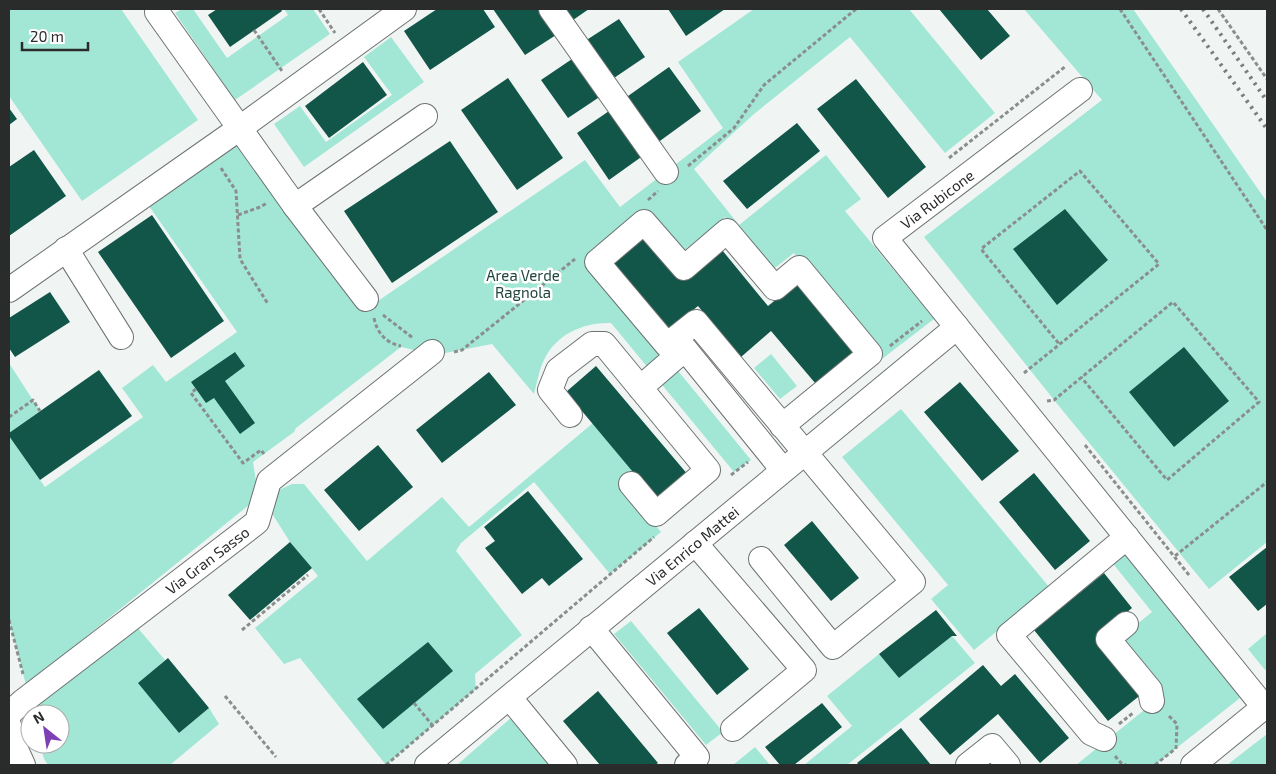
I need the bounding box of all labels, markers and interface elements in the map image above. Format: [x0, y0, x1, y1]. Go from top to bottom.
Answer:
scale bar [22, 20, 89, 52]
text: 20 m [30, 27, 64, 45]
street label: Via Rubicone [897, 166, 977, 232]
park label: Area Verde Ragnola [486, 266, 560, 301]
street label: Via Enrico Mattei [642, 502, 742, 589]
street label: Via Gran Sasso [162, 522, 253, 598]
north arrow [20, 704, 70, 754]
text: N [30, 707, 47, 727]

